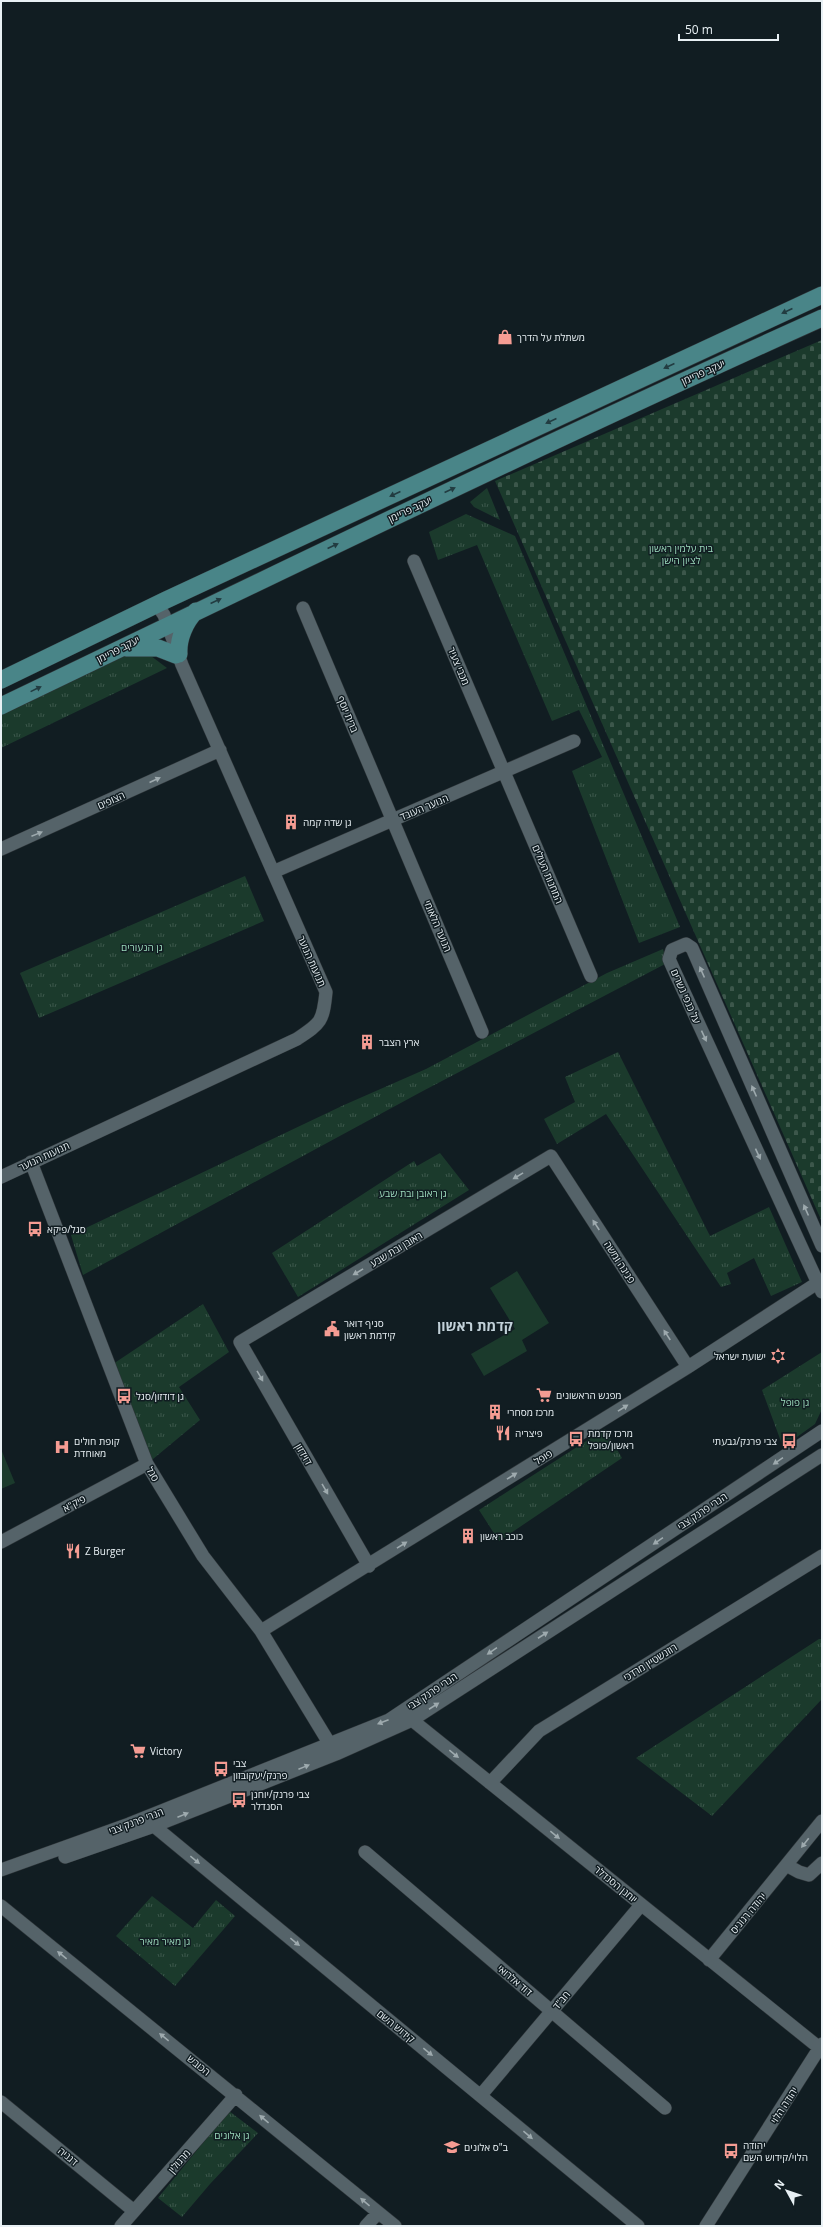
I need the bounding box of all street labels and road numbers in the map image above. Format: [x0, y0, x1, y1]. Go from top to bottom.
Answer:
street label: יעקב פריימן [679, 356, 727, 388]
street label: יעקב פריימן [386, 493, 434, 525]
street label: יעקב פריימן [94, 632, 142, 666]
street label: מכבי צעיר [445, 645, 473, 687]
street label: ברית יוסף [334, 693, 362, 735]
street label: הצופים [95, 788, 127, 812]
street label: הנוער העובד [398, 790, 450, 824]
street label: המחנות העולים [529, 842, 567, 906]
street label: הנוער הלאומי [421, 898, 455, 954]
street label: תנועות הנוער [295, 933, 329, 989]
street label: על כנפי נשרים [668, 966, 704, 1026]
street label: תנועות הנוער [16, 1138, 72, 1174]
street label: ראובן ובת שבע [367, 1228, 425, 1270]
street label: פנינה ומשה [601, 1238, 639, 1286]
street label: דוידזון [292, 1441, 316, 1467]
street label: פופל [531, 1446, 555, 1468]
street label: סגל [143, 1464, 163, 1484]
street label: הנרי פרנק צבי [674, 1489, 730, 1533]
street label: פיק"א [60, 1491, 88, 1515]
street label: רוזנשטיין מרדכי [620, 1640, 680, 1684]
street label: הנרי פרנק צבי [404, 1669, 460, 1713]
street label: הנרי פרנק צבי [107, 1804, 165, 1838]
street label: יוחנן הסנדלר [591, 1862, 641, 1906]
street label: יהודה רגוניס [727, 1890, 769, 1936]
street label: דוד אלרואי [495, 1961, 535, 1999]
street label: חב"ד [549, 1988, 573, 2012]
street label: קידוש השם [374, 2006, 418, 2046]
street label: הכובש [185, 2051, 213, 2079]
street label: יהודה הלוי [767, 2084, 801, 2126]
street label: דגניה [55, 2144, 81, 2168]
street label: מרגולין [165, 2146, 193, 2176]

